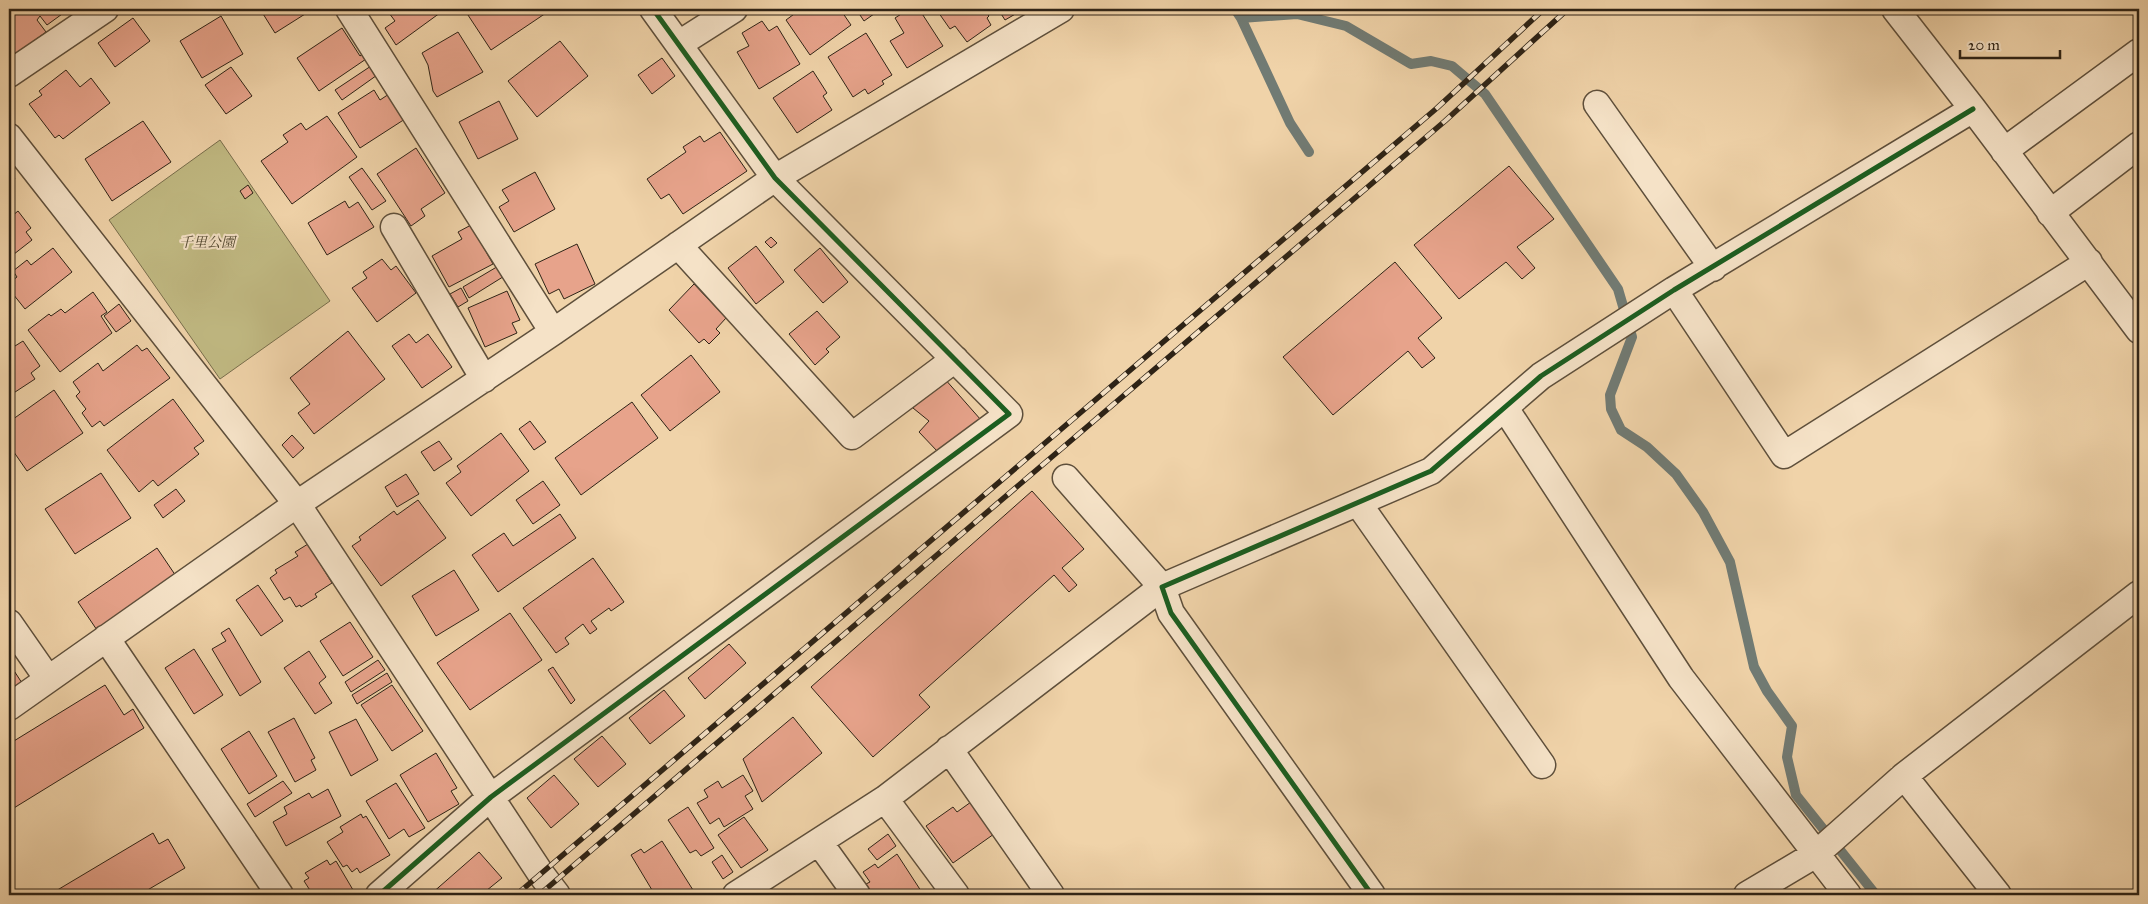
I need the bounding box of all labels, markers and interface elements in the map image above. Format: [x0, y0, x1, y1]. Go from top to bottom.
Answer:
scale bar [1960, 28, 2060, 60]
text: 20 m [1968, 36, 2000, 54]
park label: 千里公園 [179, 234, 237, 251]

